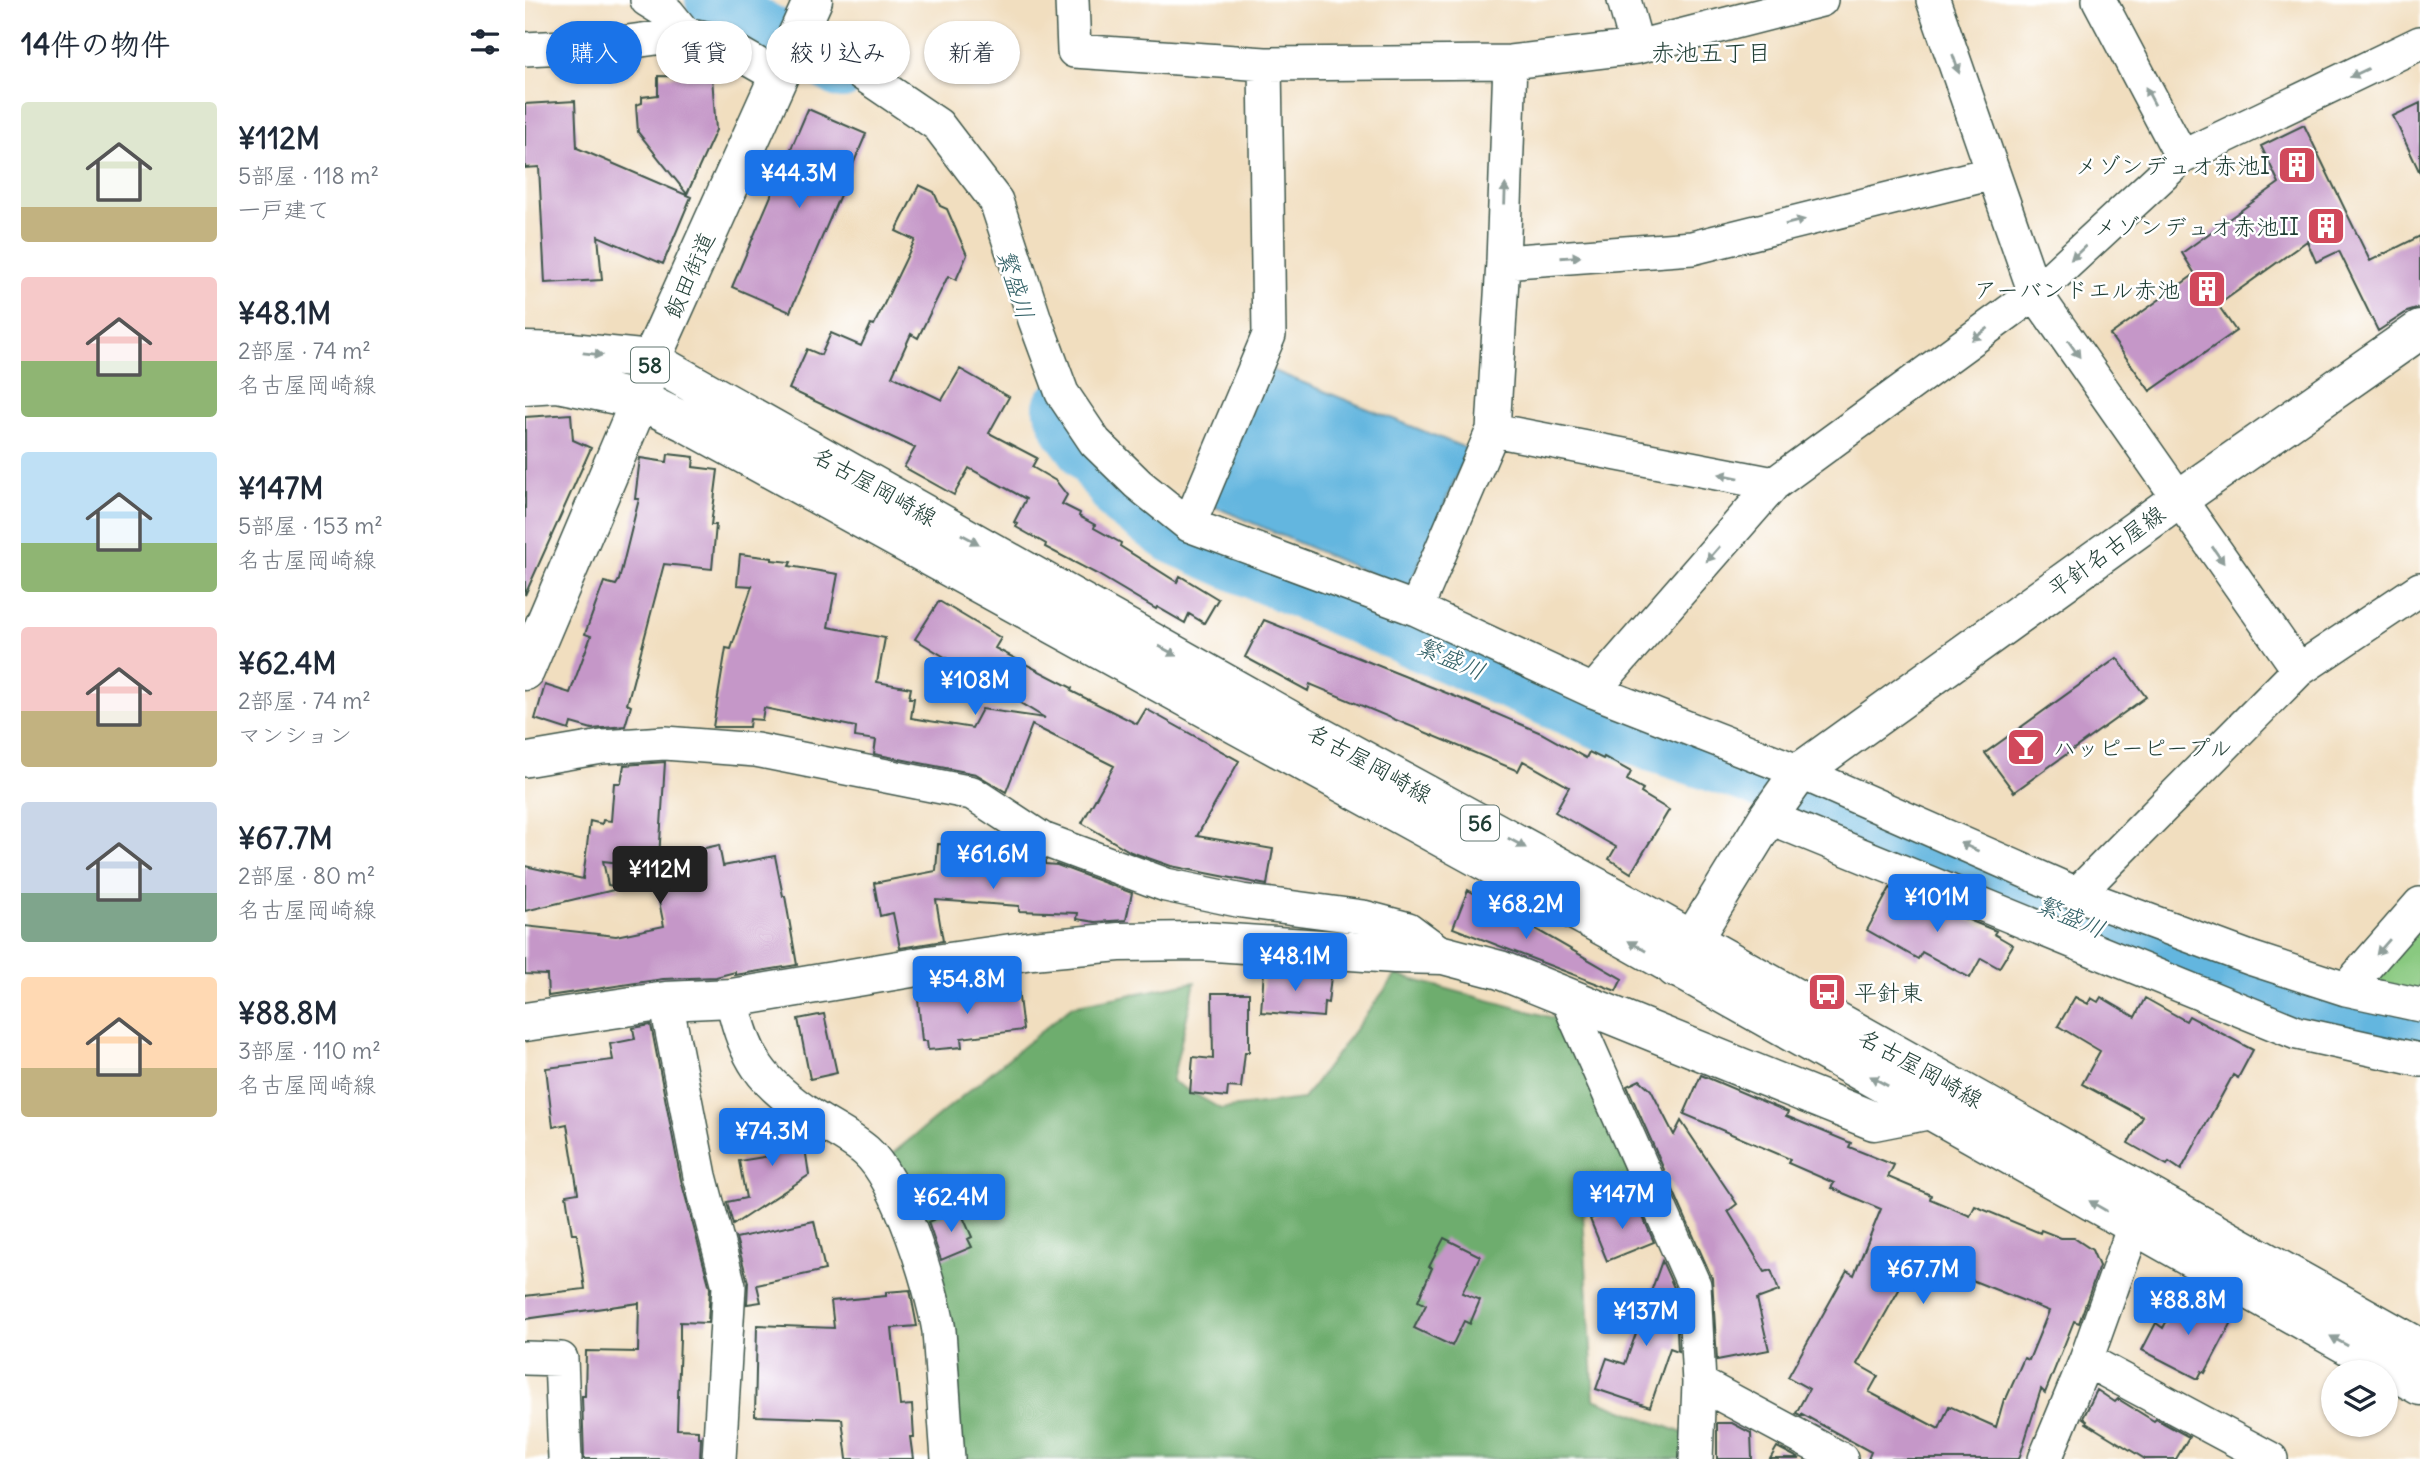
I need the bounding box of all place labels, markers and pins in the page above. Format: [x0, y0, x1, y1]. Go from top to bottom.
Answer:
building icon: メゾンデュオ赤池I [2276, 144, 2318, 186]
pin: ¥44.3M [742, 150, 856, 210]
place label: メゾンデュオ赤池I [2075, 151, 2270, 180]
building icon: メゾンデュオ赤池II [2305, 205, 2347, 247]
place label: メゾンデュオ赤池II [2094, 212, 2299, 241]
building icon: アーバンドエル赤池 [2186, 268, 2228, 310]
place label: アーバンドエル赤池 [1974, 275, 2180, 304]
pin: ¥108M [926, 658, 1024, 717]
bar icon: ハッピーピープル [2005, 726, 2047, 768]
place label: ハッピーピープル [2053, 733, 2232, 762]
pin: ¥61.6M [936, 832, 1050, 891]
pin: ¥112M [611, 846, 709, 906]
pin: ¥101M [1888, 874, 1986, 934]
pin: ¥68.2M [1469, 881, 1583, 941]
pin: ¥48.1M [1238, 934, 1352, 993]
pin: ¥54.8M [910, 956, 1024, 1016]
bus stop icon: 平針東 [1806, 971, 1848, 1013]
place label: 平針東 [1854, 978, 1923, 1007]
pin: ¥74.3M [715, 1108, 829, 1168]
pin: ¥147M [1573, 1172, 1671, 1231]
pin: ¥62.4M [894, 1174, 1008, 1234]
pin: ¥67.7M [1866, 1246, 1980, 1306]
pin: ¥88.8M [2131, 1278, 2245, 1337]
pin: ¥137M [1597, 1288, 1695, 1348]

